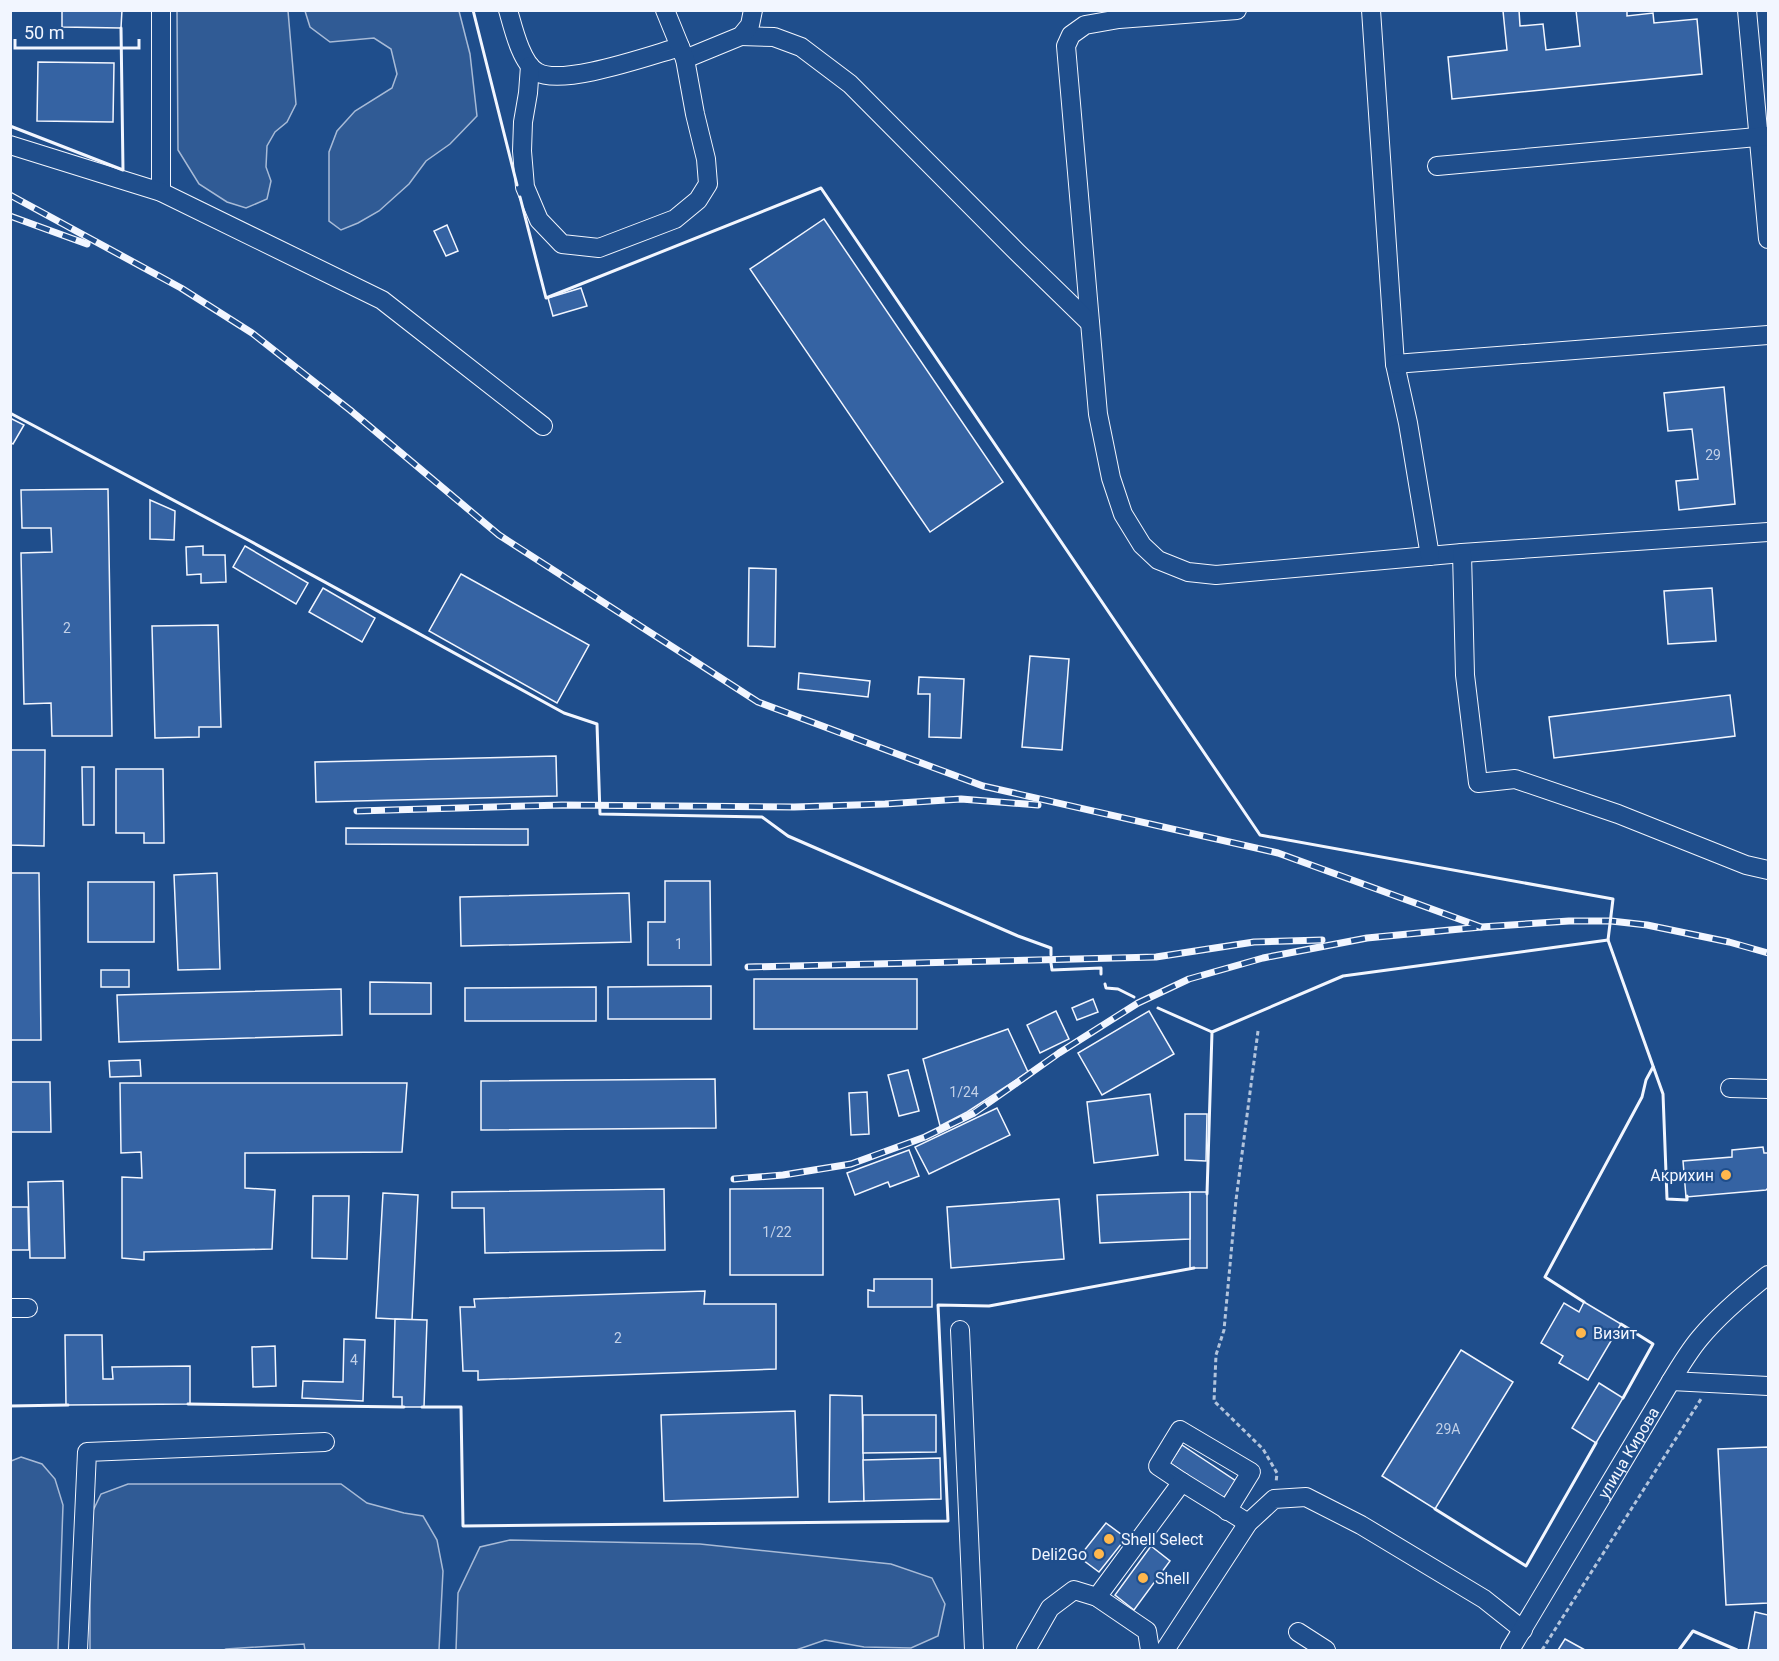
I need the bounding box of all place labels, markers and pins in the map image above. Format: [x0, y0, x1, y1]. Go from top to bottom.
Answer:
place label: Акрихин [1650, 1166, 1714, 1185]
marker: Акрихин [1719, 1168, 1733, 1182]
place label: Визит [1593, 1324, 1638, 1343]
marker: Визит [1574, 1326, 1588, 1340]
place label: Shell Select [1121, 1530, 1204, 1549]
marker: Shell Select [1102, 1532, 1116, 1546]
place label: Deli2Go [1031, 1545, 1087, 1564]
marker: Deli2Go [1092, 1547, 1106, 1561]
place label: Shell [1155, 1569, 1190, 1588]
marker: Shell [1136, 1571, 1150, 1585]

